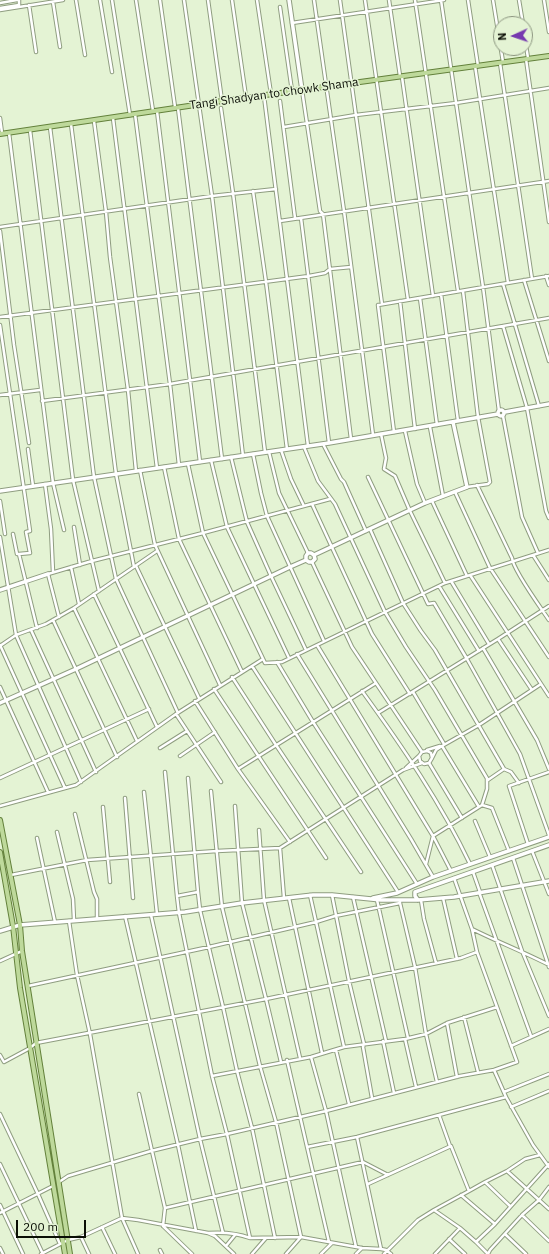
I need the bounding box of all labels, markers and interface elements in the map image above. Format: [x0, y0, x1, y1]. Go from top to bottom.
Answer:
north arrow [493, 16, 533, 56]
text: N [495, 32, 509, 41]
street label: Tangi Shadyan to Chowk Shama [189, 75, 359, 113]
scale bar [18, 1212, 88, 1238]
text: 200 m [23, 1219, 58, 1234]

